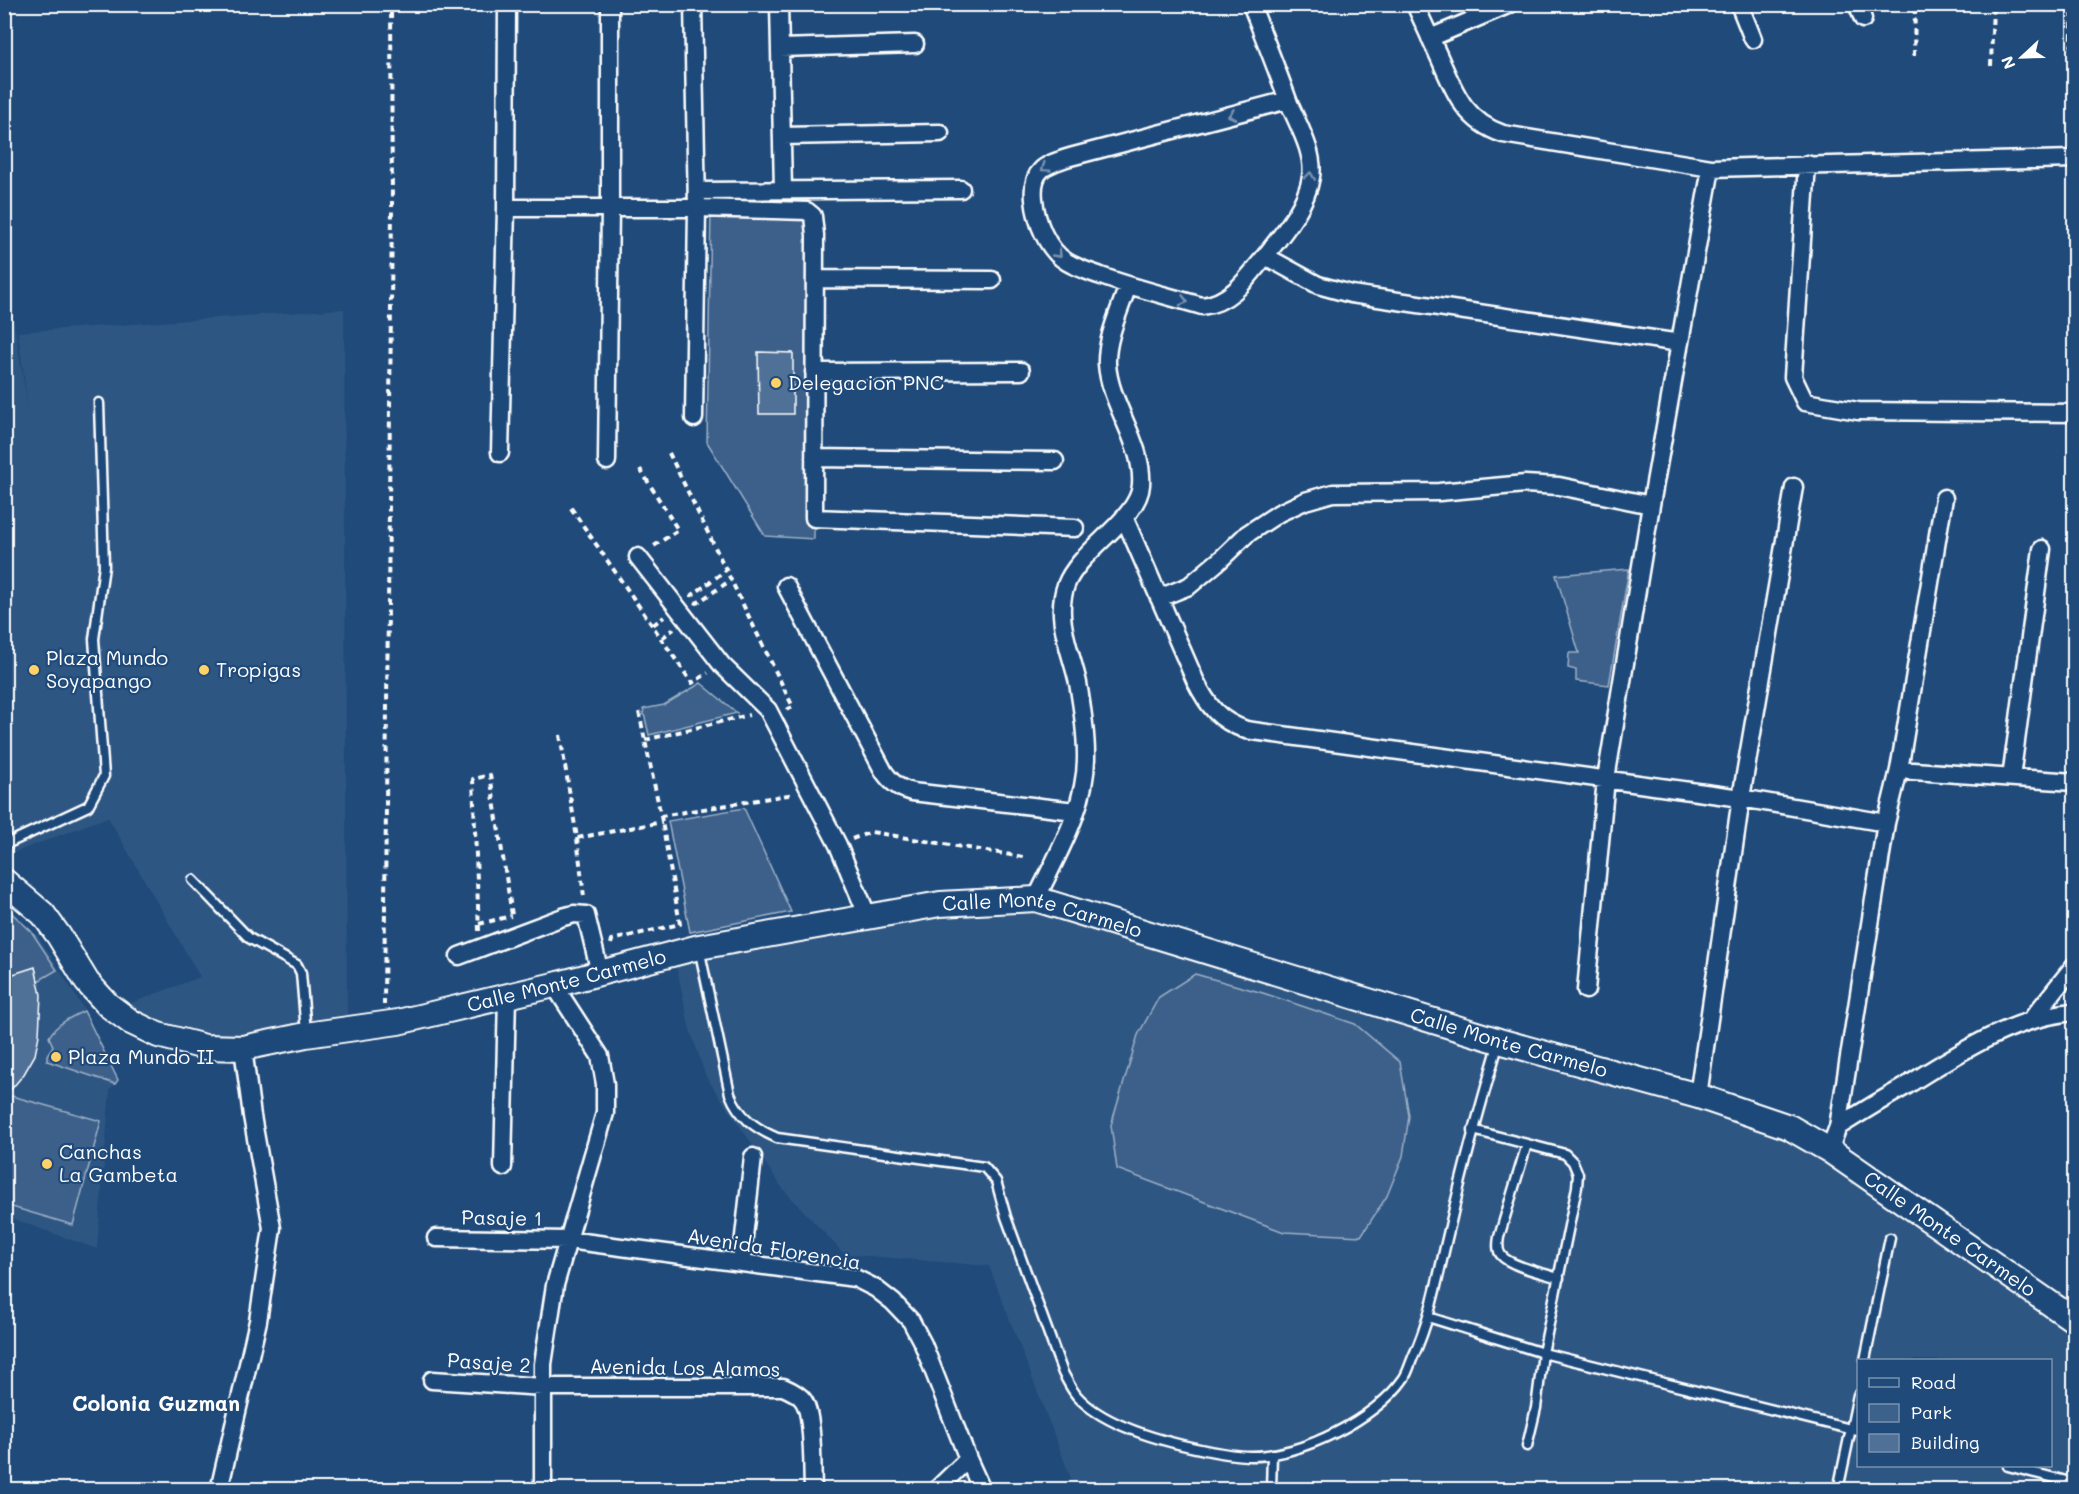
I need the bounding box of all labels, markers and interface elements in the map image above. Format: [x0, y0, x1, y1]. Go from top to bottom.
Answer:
north arrow [1992, 27, 2052, 87]
text: N [1996, 53, 2020, 72]
one-way arrow [1227, 107, 1237, 120]
one-way arrow [1041, 161, 1052, 172]
one-way arrow [1303, 171, 1316, 181]
one-way arrow [1051, 246, 1062, 257]
one-way arrow [1179, 293, 1189, 306]
place label: Delegacion PNC [788, 369, 944, 395]
marker: Delegacion PNC [769, 376, 783, 390]
place label: Plaza Mundo Soyapango [46, 644, 168, 693]
place label: Tropigas [216, 656, 301, 682]
marker: Plaza Mundo Soyapango [27, 663, 41, 677]
marker: Tropigas [197, 663, 211, 677]
street label: Calle Monte Carmelo [942, 885, 1146, 943]
street label: Calle Monte Carmelo [464, 942, 669, 1017]
street label: Calle Monte Carmelo [1407, 1001, 1611, 1082]
place label: Plaza Mundo II [68, 1043, 214, 1069]
marker: Plaza Mundo II [49, 1050, 63, 1064]
place label: Canchas La Gambeta [59, 1138, 178, 1187]
marker: Canchas La Gambeta [40, 1157, 54, 1171]
street label: Calle Monte Carmelo [1859, 1164, 2042, 1302]
street label: Pasaje 1 [461, 1203, 543, 1231]
street label: Avenida Florencia [685, 1221, 863, 1275]
street label: Pasaje 2 [447, 1346, 532, 1378]
street label: Avenida Los Alamos [589, 1352, 781, 1382]
legend [1857, 1359, 2052, 1467]
text: Road [1911, 1370, 1956, 1394]
district label: Colonia Guzman [72, 1389, 240, 1416]
text: Park [1911, 1400, 1952, 1424]
text: Building [1911, 1430, 1979, 1454]

